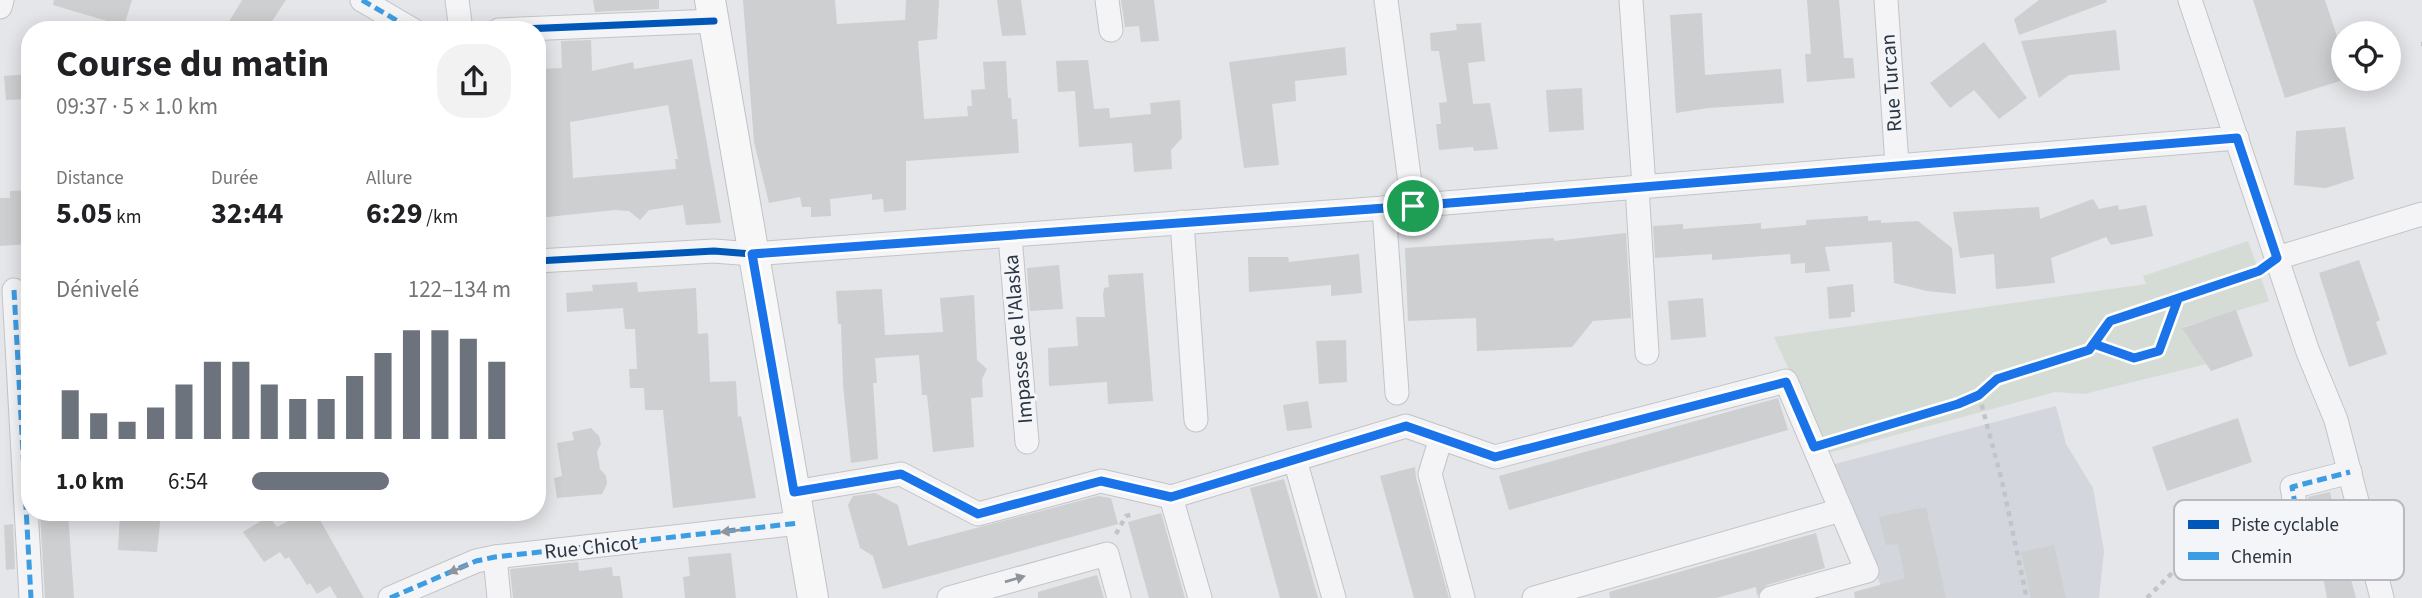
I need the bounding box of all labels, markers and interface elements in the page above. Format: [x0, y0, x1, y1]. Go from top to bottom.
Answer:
map controls [2331, 21, 2401, 91]
button: locate [2331, 21, 2401, 91]
street label: Rue Turcan [1873, 33, 1909, 133]
text: Course du matin [56, 37, 329, 91]
button: share [437, 44, 511, 118]
text: 09:37 · 5 × 1.0 km [56, 90, 218, 123]
text: Distance [56, 165, 124, 192]
text: Durée [211, 165, 258, 192]
text: Allure [366, 165, 412, 192]
pin [1383, 176, 1443, 236]
icon: arrive [1394, 187, 1432, 225]
text: 5.05 [56, 192, 113, 235]
text: 32:44 [211, 192, 283, 235]
text: 6:29 [366, 192, 423, 235]
text: km [113, 204, 142, 231]
text: /km [423, 204, 458, 231]
street label: Impasse de l'Alaska [996, 253, 1040, 425]
text: Dénivelé [56, 273, 139, 306]
text: 122–134 m [408, 273, 511, 306]
text: 1.0 km [56, 465, 124, 498]
text: 6:54 [168, 465, 208, 498]
legend [2174, 500, 2404, 580]
text: Piste cyclable [2231, 512, 2339, 539]
one-way arrow [720, 526, 742, 537]
street label: Rue Chicot [543, 527, 639, 567]
text: Chemin [2231, 544, 2292, 571]
one-way arrow [448, 563, 468, 575]
one-way arrow [1005, 574, 1026, 584]

